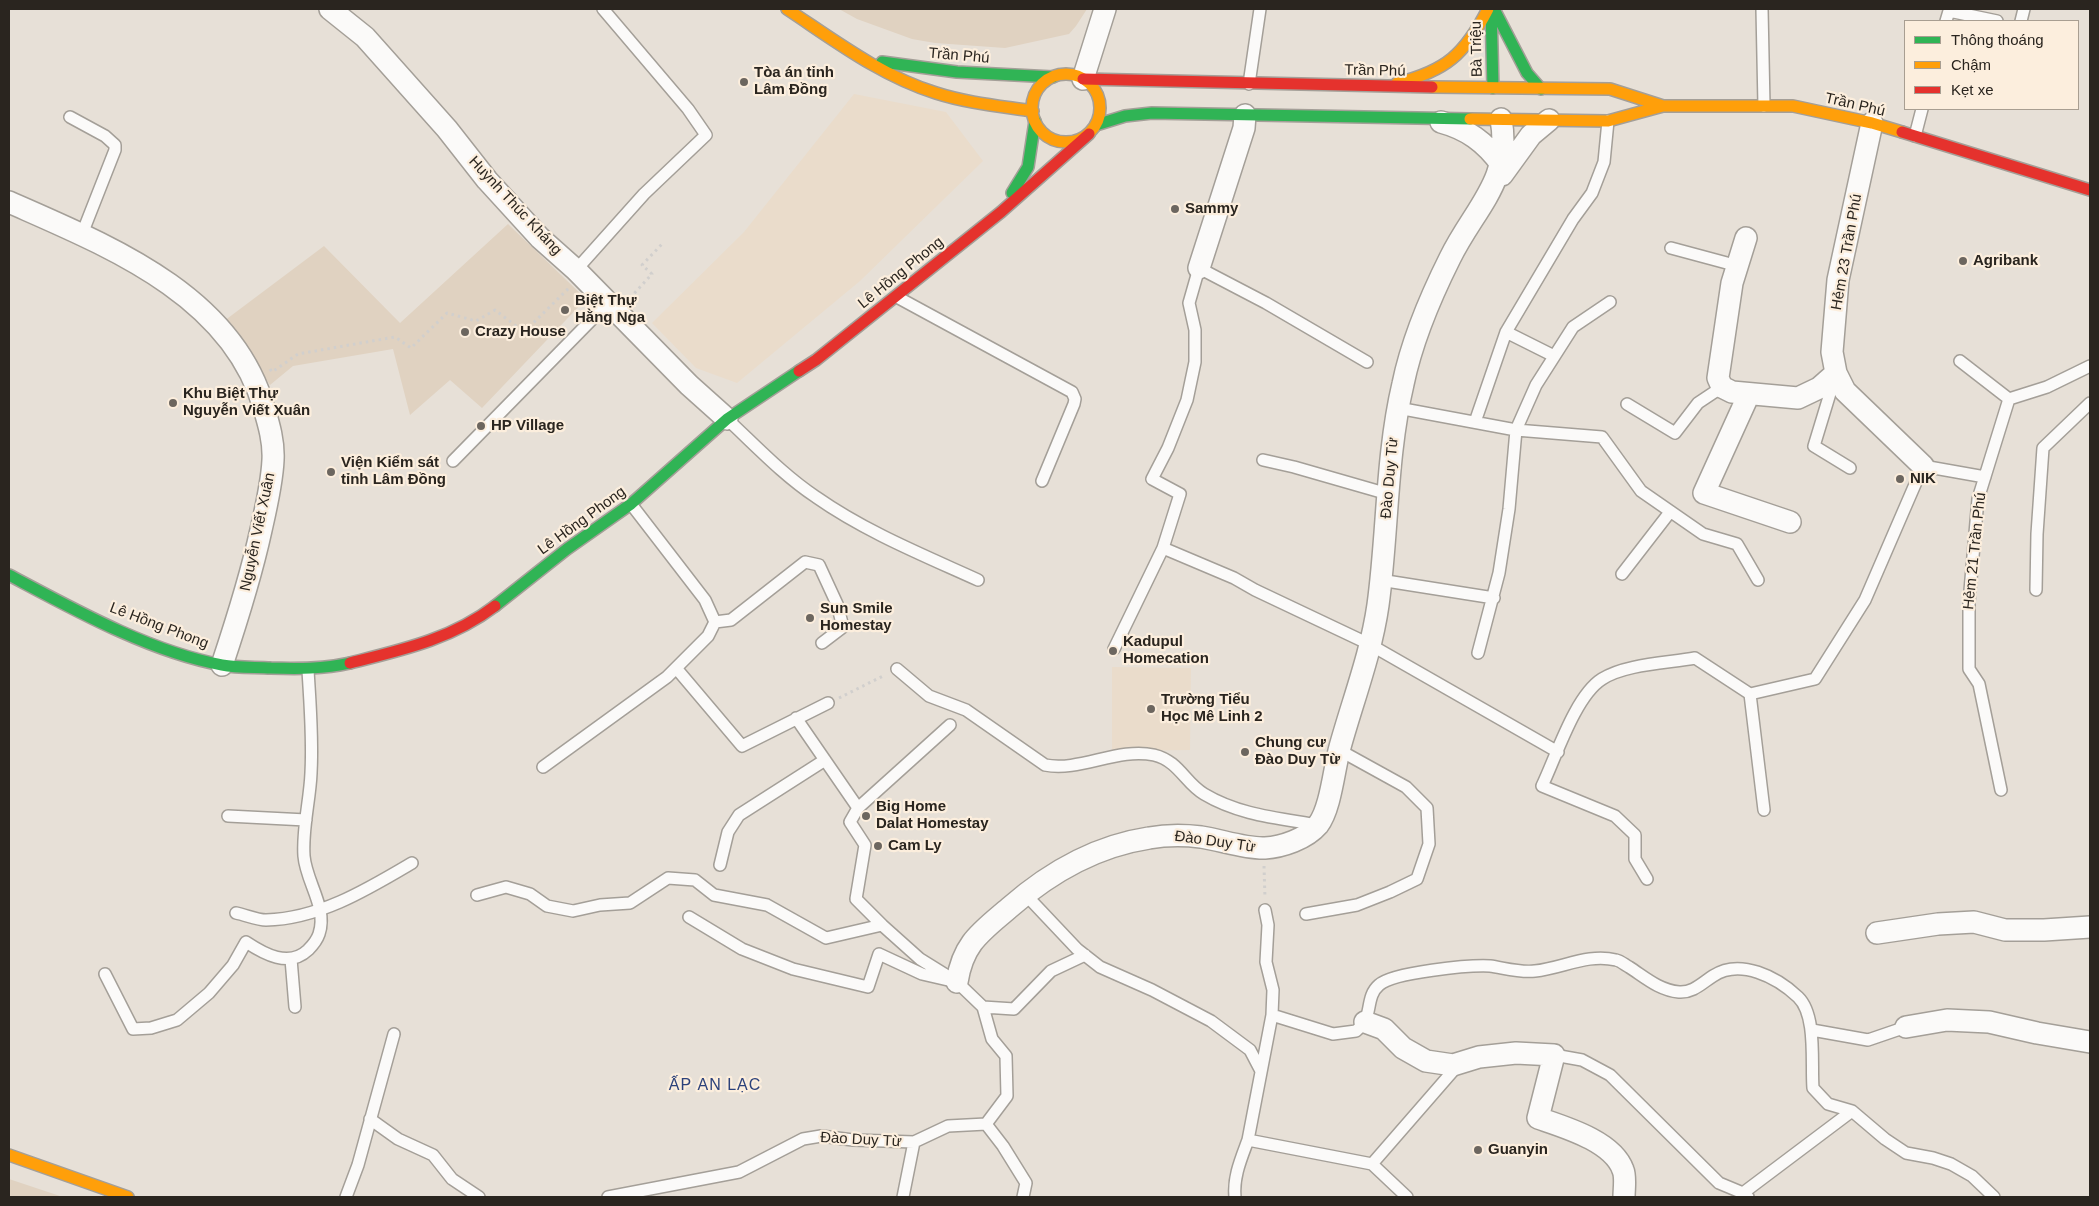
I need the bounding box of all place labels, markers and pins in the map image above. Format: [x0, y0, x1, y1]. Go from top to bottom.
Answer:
place label: Tòa án tỉnh Lâm Đồng [754, 64, 834, 99]
marker: Tòa án tỉnh Lâm Đồng [738, 76, 750, 88]
place label: Sammy [1185, 200, 1238, 218]
marker: Sammy [1169, 203, 1181, 215]
place label: Agribank [1973, 252, 2038, 270]
marker: Agribank [1957, 255, 1969, 267]
place label: Biệt Thự Hằng Nga [575, 292, 645, 327]
marker: Biệt Thự Hằng Nga [559, 304, 571, 316]
place label: Crazy House [475, 323, 566, 341]
marker: Crazy House [459, 326, 471, 338]
place label: Khu Biệt Thự Nguyễn Viết Xuân [183, 385, 310, 420]
marker: Khu Biệt Thự Nguyễn Viết Xuân [167, 397, 179, 409]
place label: HP Village [491, 417, 564, 435]
marker: HP Village [475, 420, 487, 432]
place label: Viện Kiểm sát tỉnh Lâm Đồng [341, 454, 446, 489]
marker: Viện Kiểm sát tỉnh Lâm Đồng [325, 466, 337, 478]
place label: NIK [1910, 470, 1936, 488]
marker: NIK [1894, 473, 1906, 485]
place label: Sun Smile Homestay [820, 600, 893, 635]
marker: Sun Smile Homestay [804, 612, 816, 624]
place label: Kadupul Homecation [1123, 633, 1209, 668]
marker: Kadupul Homecation [1107, 645, 1119, 657]
place label: Trường Tiểu Học Mê Linh 2 [1161, 691, 1263, 726]
marker: Trường Tiểu Học Mê Linh 2 [1145, 703, 1157, 715]
place label: Chung cư Đào Duy Từ [1255, 734, 1340, 769]
marker: Chung cư Đào Duy Từ [1239, 746, 1251, 758]
place label: Big Home Dalat Homestay [876, 798, 989, 833]
marker: Big Home Dalat Homestay [860, 810, 872, 822]
place label: Cam Ly [888, 837, 942, 855]
marker: Cam Ly [872, 840, 884, 852]
place label: Guanyin [1488, 1141, 1548, 1159]
marker: Guanyin [1472, 1144, 1484, 1156]

